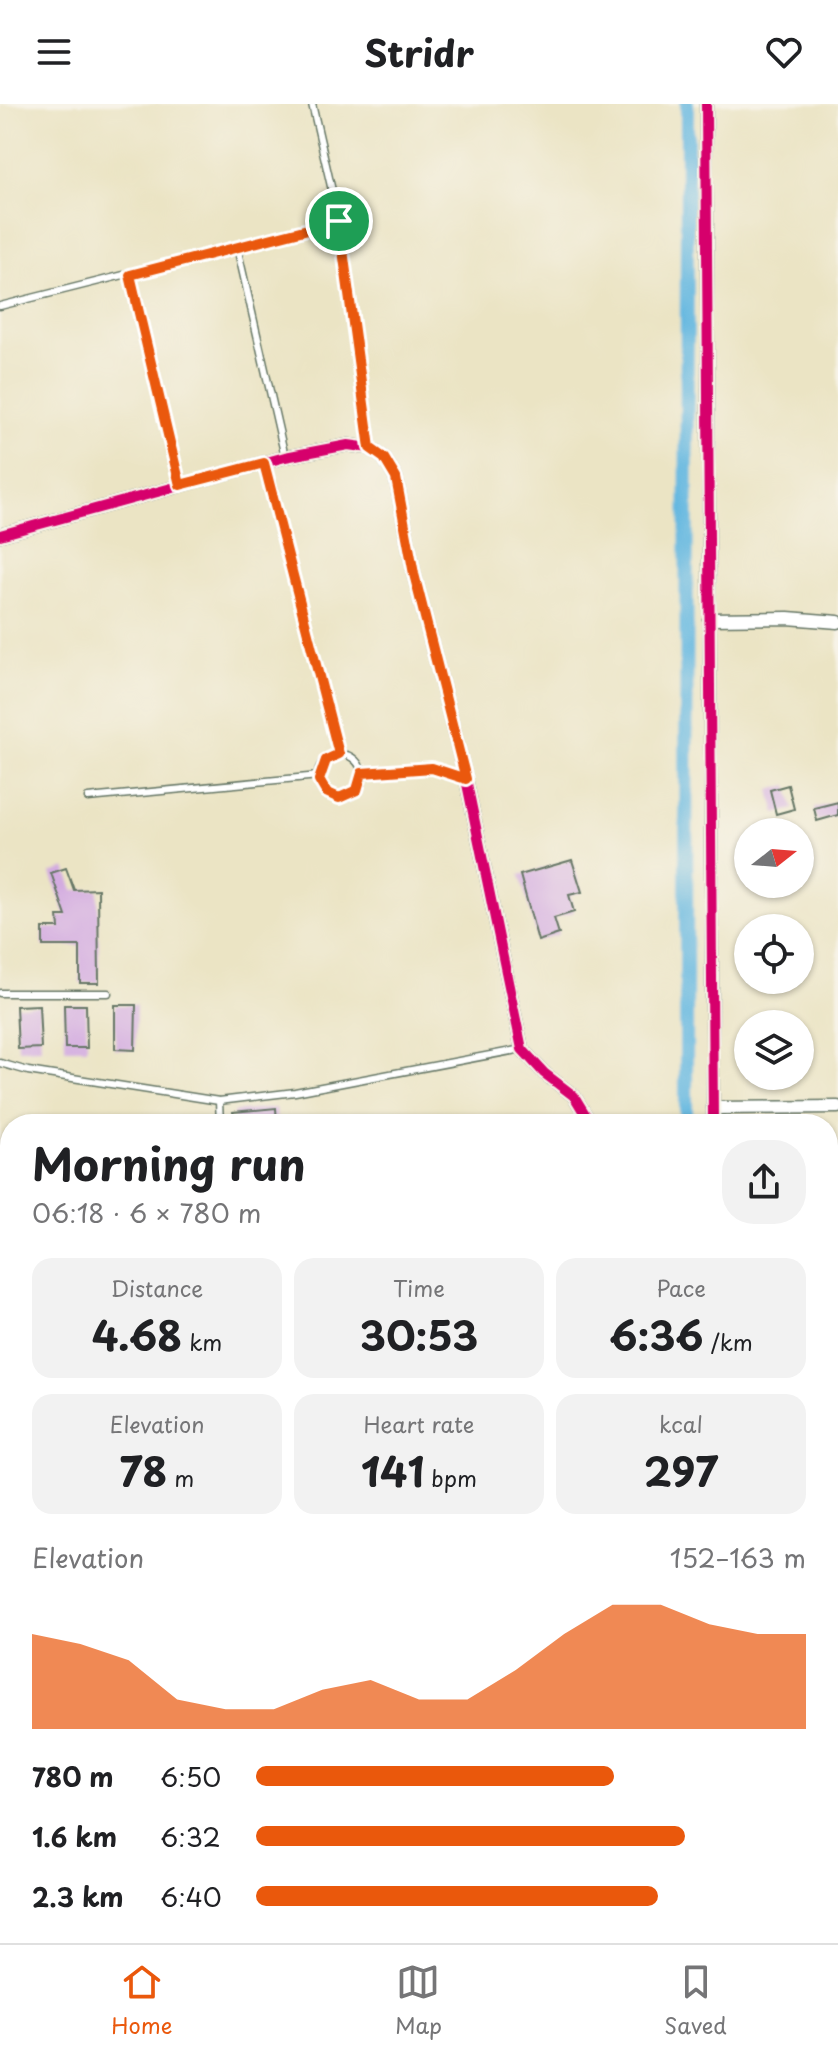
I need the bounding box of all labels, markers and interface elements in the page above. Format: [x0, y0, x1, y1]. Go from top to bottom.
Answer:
text: Stridr [364, 25, 474, 79]
icon: menu [32, 30, 76, 74]
icon: heart [762, 30, 806, 74]
pin [305, 187, 373, 255]
icon: arrive [317, 199, 361, 243]
north arrow [734, 818, 814, 898]
map controls [734, 818, 814, 1090]
button: locate [734, 914, 814, 994]
button: layers [734, 1010, 814, 1090]
text: Morning run [32, 1130, 306, 1196]
button: share [722, 1140, 806, 1224]
text: 06:18 · 6 × 780 m [32, 1193, 261, 1232]
text: Distance [111, 1271, 203, 1304]
text: Time [393, 1271, 445, 1304]
text: Pace [656, 1271, 706, 1304]
text: 4.68 [92, 1304, 182, 1365]
text: 30:53 [360, 1304, 478, 1365]
text: 6:36 [609, 1304, 704, 1365]
text: km [182, 1325, 222, 1358]
text: /km [704, 1325, 753, 1358]
text: Elevation [110, 1407, 204, 1440]
text: Heart rate [363, 1407, 475, 1440]
text: kcal [659, 1407, 703, 1440]
text: 78 [120, 1440, 167, 1501]
text: 141 [361, 1440, 424, 1501]
text: 297 [644, 1440, 718, 1501]
text: m [167, 1461, 194, 1494]
text: bpm [424, 1461, 477, 1494]
text: Elevation [32, 1538, 144, 1577]
text: 152–163 m [670, 1538, 806, 1577]
text: 780 m [32, 1757, 114, 1796]
text: 6:50 [160, 1757, 221, 1796]
text: 1.6 km [32, 1817, 117, 1856]
text: 6:32 [160, 1817, 221, 1856]
text: 2.3 km [32, 1877, 124, 1916]
text: 6:40 [160, 1877, 222, 1916]
tab: Home [111, 1960, 172, 2041]
tab: Map [395, 1960, 442, 2041]
tab: Saved [664, 1960, 727, 2041]

